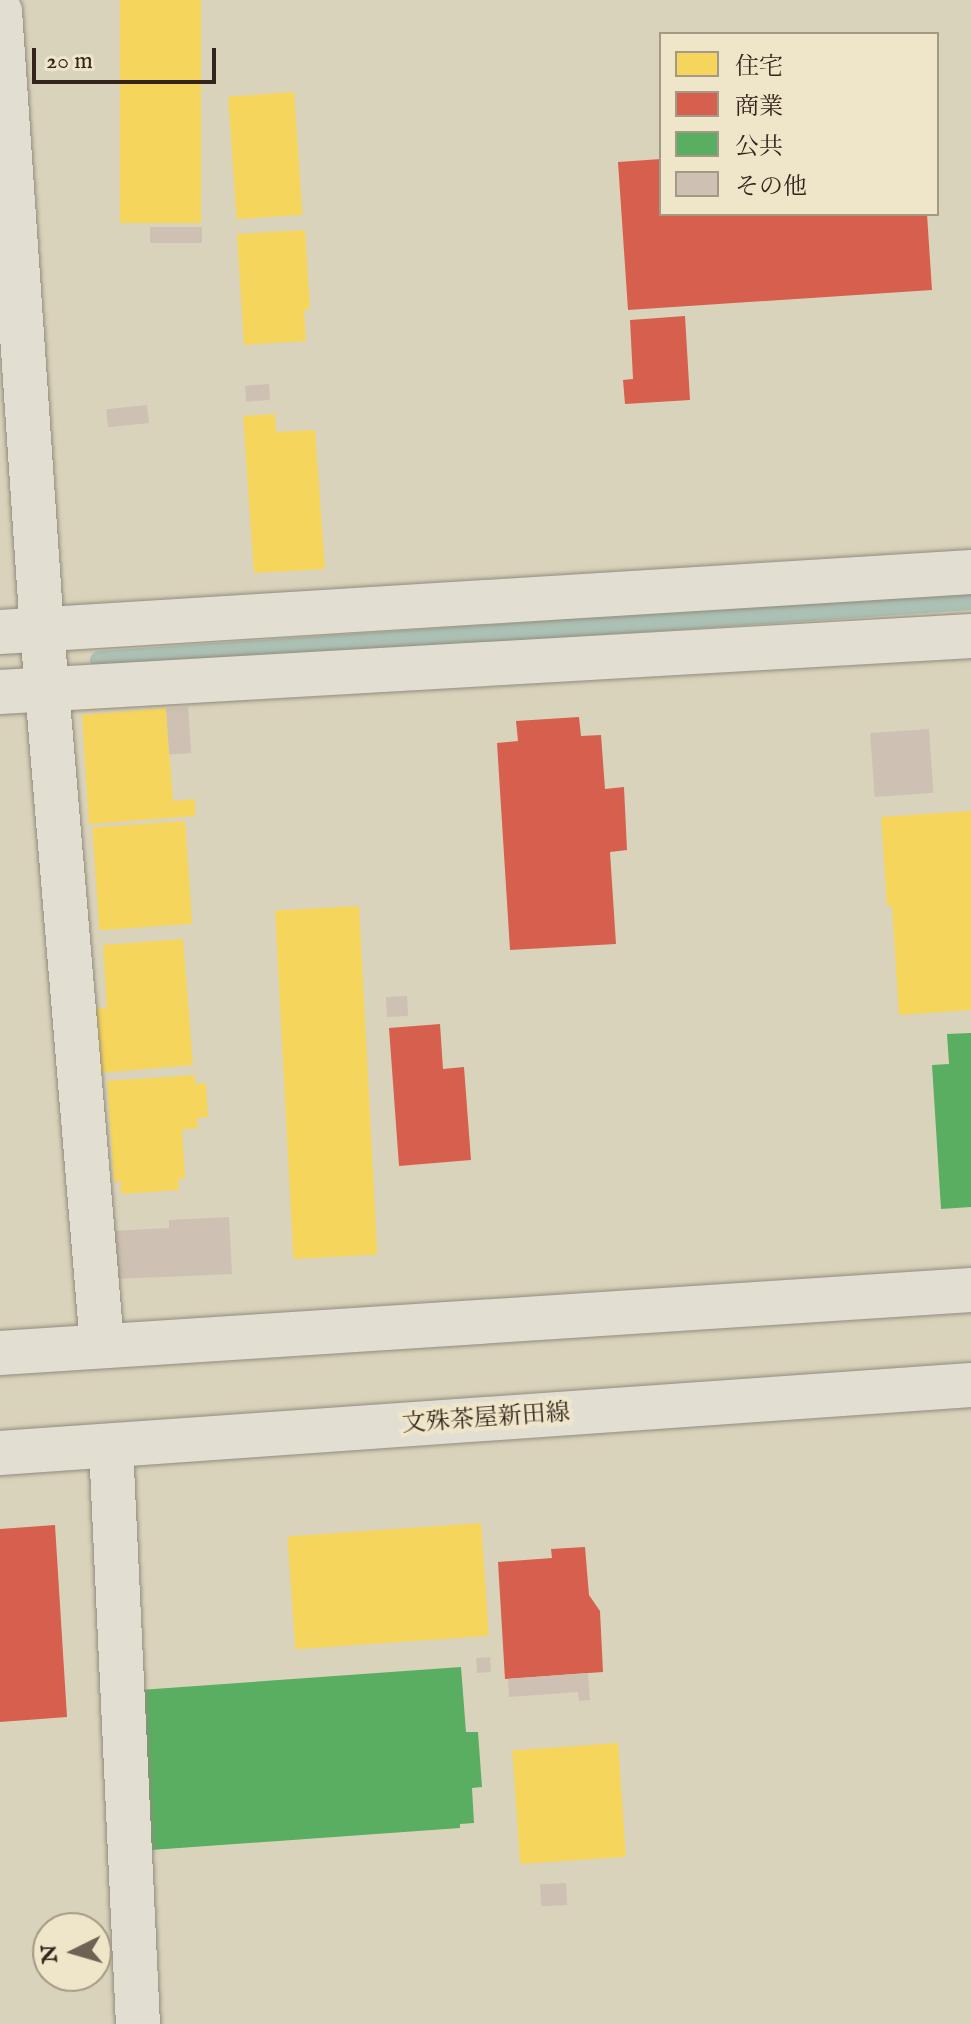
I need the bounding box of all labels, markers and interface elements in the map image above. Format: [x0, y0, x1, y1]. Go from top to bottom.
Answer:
scale bar [36, 32, 220, 82]
legend [659, 32, 939, 216]
text: 20 m [46, 46, 93, 77]
text: 住宅 [735, 52, 783, 83]
text: 商業 [735, 92, 783, 123]
text: 公共 [735, 132, 783, 163]
text: その他 [735, 172, 807, 203]
street label: 文殊茶屋新田線 [401, 1399, 571, 1439]
north arrow [32, 1912, 112, 1992]
text: N [35, 1943, 65, 1965]

